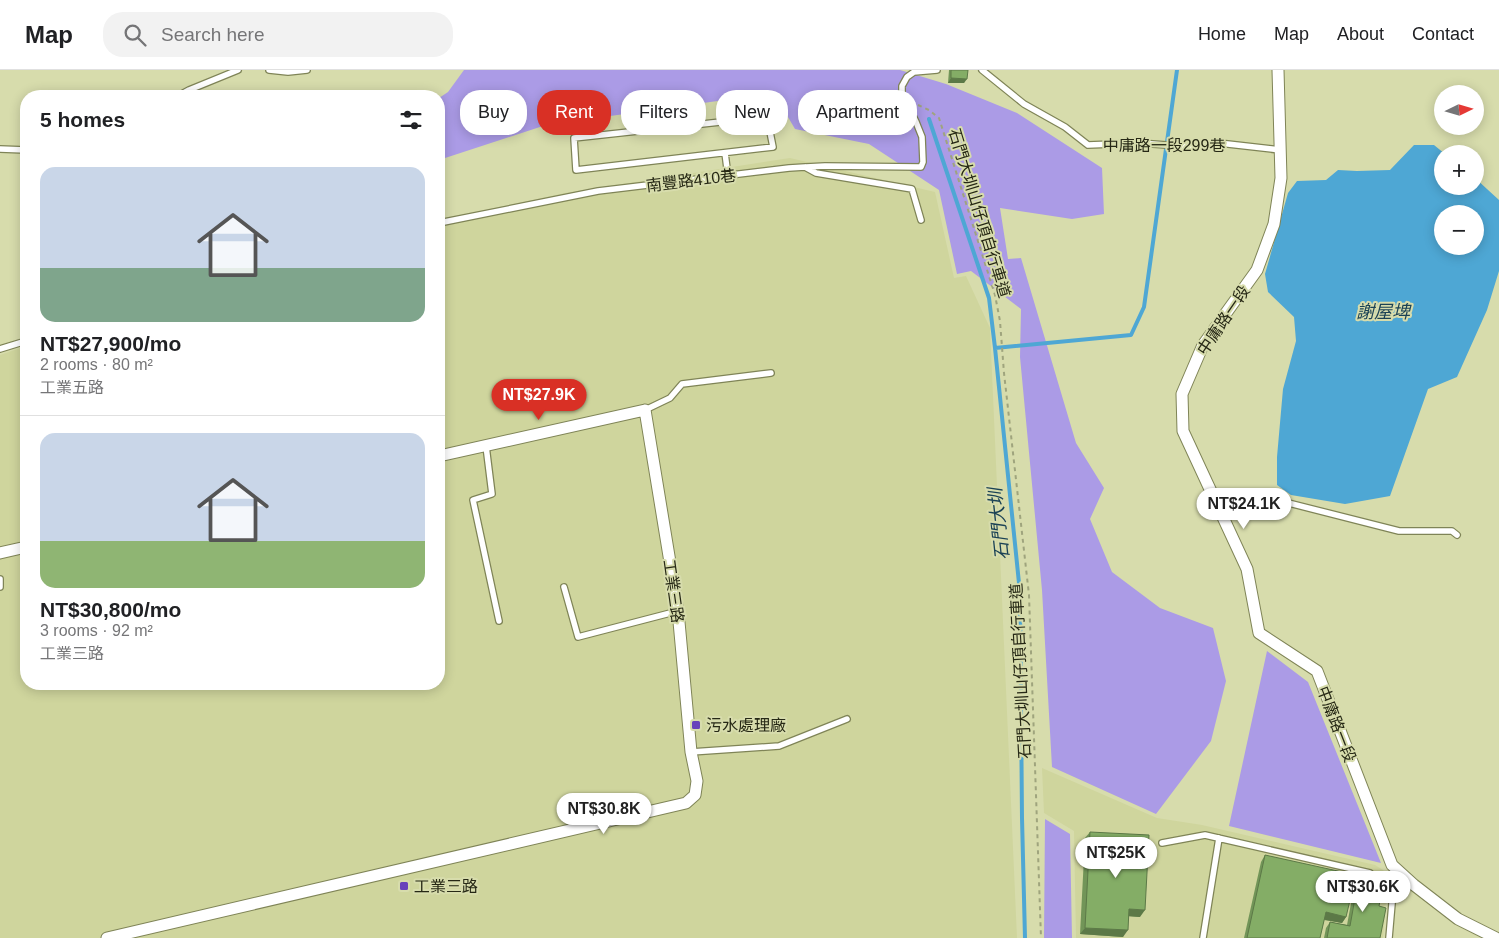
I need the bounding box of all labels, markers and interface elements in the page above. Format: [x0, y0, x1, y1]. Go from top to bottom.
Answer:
search box [103, 12, 453, 57]
text: Map [25, 21, 73, 48]
icon: search [121, 21, 149, 49]
text: Search here [161, 24, 265, 45]
text: Home [1198, 24, 1246, 44]
text: Map [1274, 24, 1309, 44]
text: About [1337, 24, 1384, 44]
text: Contact [1412, 24, 1474, 44]
north arrow [1434, 85, 1484, 135]
map controls [1434, 85, 1484, 255]
chip: Buy [460, 90, 527, 135]
chip: Rent [537, 90, 611, 135]
chip: Filters [621, 90, 706, 135]
chip: New [716, 90, 788, 135]
chip: Apartment [798, 90, 917, 135]
icon: filters [397, 106, 425, 134]
text: 5 homes [40, 108, 125, 131]
street label: 石門大圳山仔頂自行車道 [946, 126, 1013, 300]
street label: 中庸路一段299巷 [1103, 137, 1225, 154]
button: + [1434, 145, 1484, 195]
street label: 南豐路410巷 [645, 167, 737, 194]
icon: home [188, 200, 278, 290]
button: − [1434, 205, 1484, 255]
street label: 中庸路一段 [1194, 282, 1253, 358]
water label: 謝屋埤 [1356, 302, 1412, 322]
text: NT$27,900/mo [40, 332, 181, 355]
text: 2 rooms · 80 m² [40, 356, 153, 373]
pin: NT$27.9K [487, 378, 591, 421]
text: 工業五路 [40, 379, 104, 396]
text: NT$27.9K [503, 386, 575, 403]
icon: home [188, 465, 278, 555]
water label: 石門大圳 [985, 484, 1013, 561]
pin: NT$24.1K [1192, 488, 1296, 530]
text: NT$24.1K [1208, 495, 1280, 512]
street label: 工業三路 [661, 558, 686, 624]
street label: 石門大圳山仔頂自行車道 [1007, 583, 1034, 759]
text: NT$30,800/mo [40, 598, 181, 621]
text: 3 rooms · 92 m² [40, 622, 153, 639]
text: 工業三路 [40, 645, 104, 662]
street label: 中庸路一段 [1314, 684, 1359, 765]
place label: 污水處理廠 [706, 717, 786, 734]
marker: 污水處理廠 [690, 719, 702, 731]
pin: NT$30.8K [552, 792, 656, 835]
text: NT$30.8K [568, 800, 640, 817]
pin: NT$25K [1075, 836, 1157, 879]
text: NT$25K [1086, 844, 1146, 861]
pin: NT$30.6K [1311, 870, 1415, 913]
place label: 工業三路 [414, 878, 478, 895]
text: NT$30.6K [1327, 878, 1399, 895]
marker: 工業三路 [398, 880, 410, 892]

